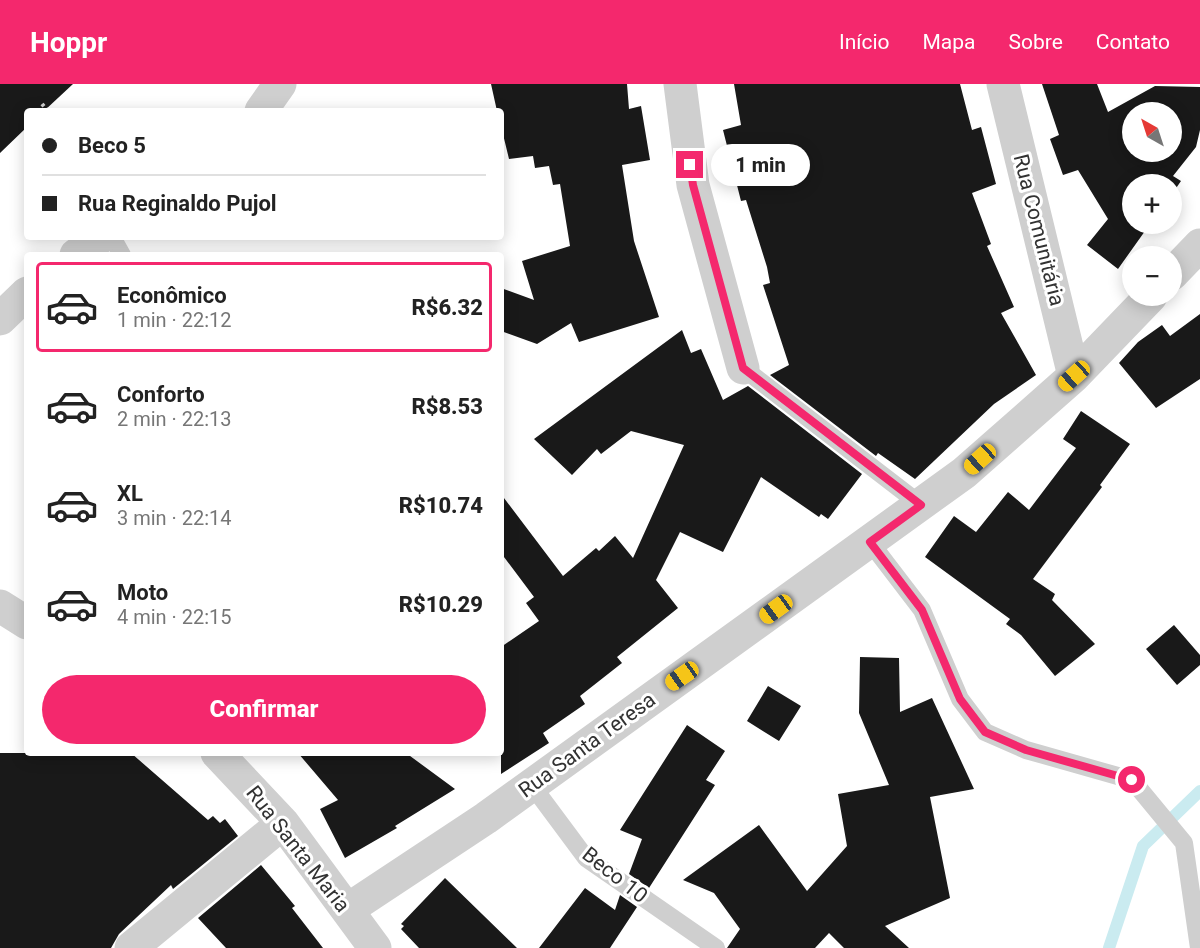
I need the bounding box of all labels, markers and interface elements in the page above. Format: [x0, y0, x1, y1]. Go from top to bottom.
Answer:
text: Hoppr [30, 26, 107, 59]
text: Início [839, 30, 890, 54]
text: Mapa [923, 30, 976, 54]
text: Sobre [1009, 30, 1063, 54]
text: Contato [1096, 30, 1170, 54]
north arrow [1122, 102, 1182, 162]
map controls [1122, 102, 1182, 306]
text: Beco 5 [78, 133, 146, 158]
callout: 1 min [711, 144, 810, 186]
route end [676, 151, 703, 178]
street label: Rua Comunitária [1009, 152, 1069, 308]
text: 1 min [735, 153, 786, 177]
button: + [1122, 174, 1182, 234]
text: Rua Reginaldo Pujol [78, 191, 277, 216]
button: − [1122, 246, 1182, 306]
icon: car [45, 280, 99, 334]
text: Econômico [117, 283, 227, 308]
text: R$6.32 [412, 295, 483, 320]
text: 1 min · 22:12 [117, 308, 232, 332]
car [1055, 357, 1093, 395]
icon: car [45, 379, 99, 433]
text: Conforto [117, 382, 205, 407]
text: R$8.53 [412, 394, 483, 419]
text: 2 min · 22:13 [117, 407, 232, 431]
car [961, 440, 999, 478]
icon: car [45, 478, 99, 532]
text: XL [117, 481, 143, 506]
text: R$10.74 [399, 493, 483, 518]
text: 3 min · 22:14 [117, 506, 232, 530]
icon: car [45, 577, 99, 631]
text: Moto [117, 580, 168, 605]
car [756, 591, 796, 627]
text: R$10.29 [399, 592, 483, 617]
text: 4 min · 22:15 [117, 605, 232, 629]
car [662, 658, 702, 694]
button: Confirmar [42, 675, 486, 744]
street label: Rua Santa Teresa [514, 687, 660, 803]
route start [1118, 766, 1145, 793]
street label: Rua Santa Maria [241, 781, 355, 917]
street label: Beco 10 [578, 842, 652, 908]

